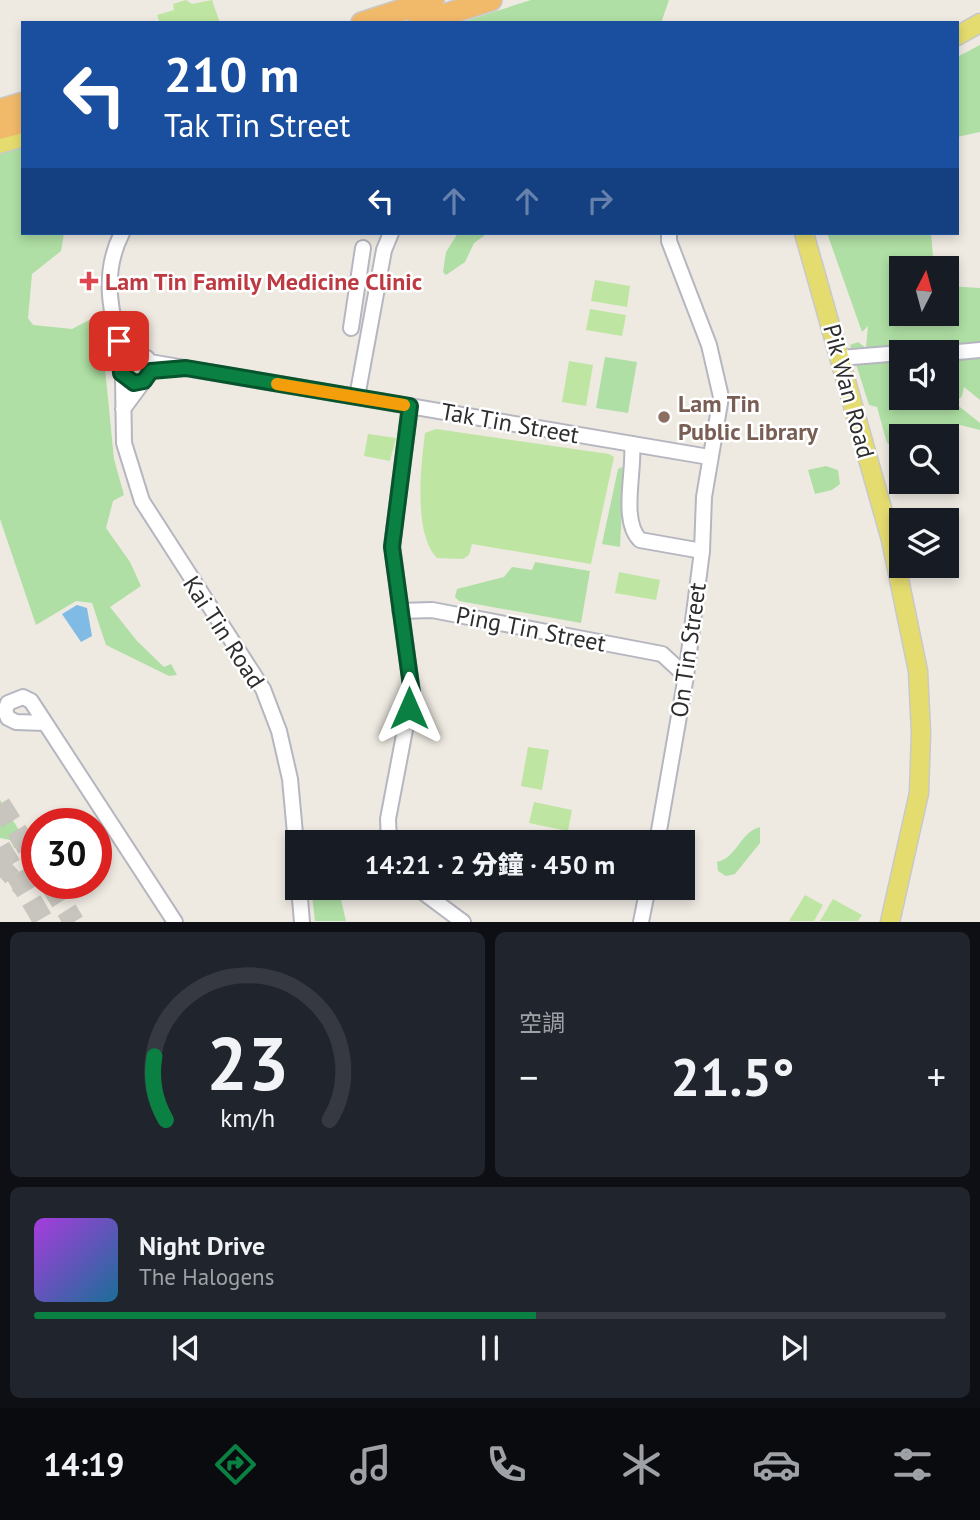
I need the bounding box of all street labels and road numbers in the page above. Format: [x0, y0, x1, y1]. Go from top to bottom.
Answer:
street label: Pik Wan Road [816, 320, 882, 462]
street label: Tak Tin Street [439, 396, 581, 450]
street label: Kai Tin Road [176, 570, 272, 694]
street label: On Tin Street [663, 581, 713, 719]
street label: Ping Tin Street [453, 599, 609, 659]

